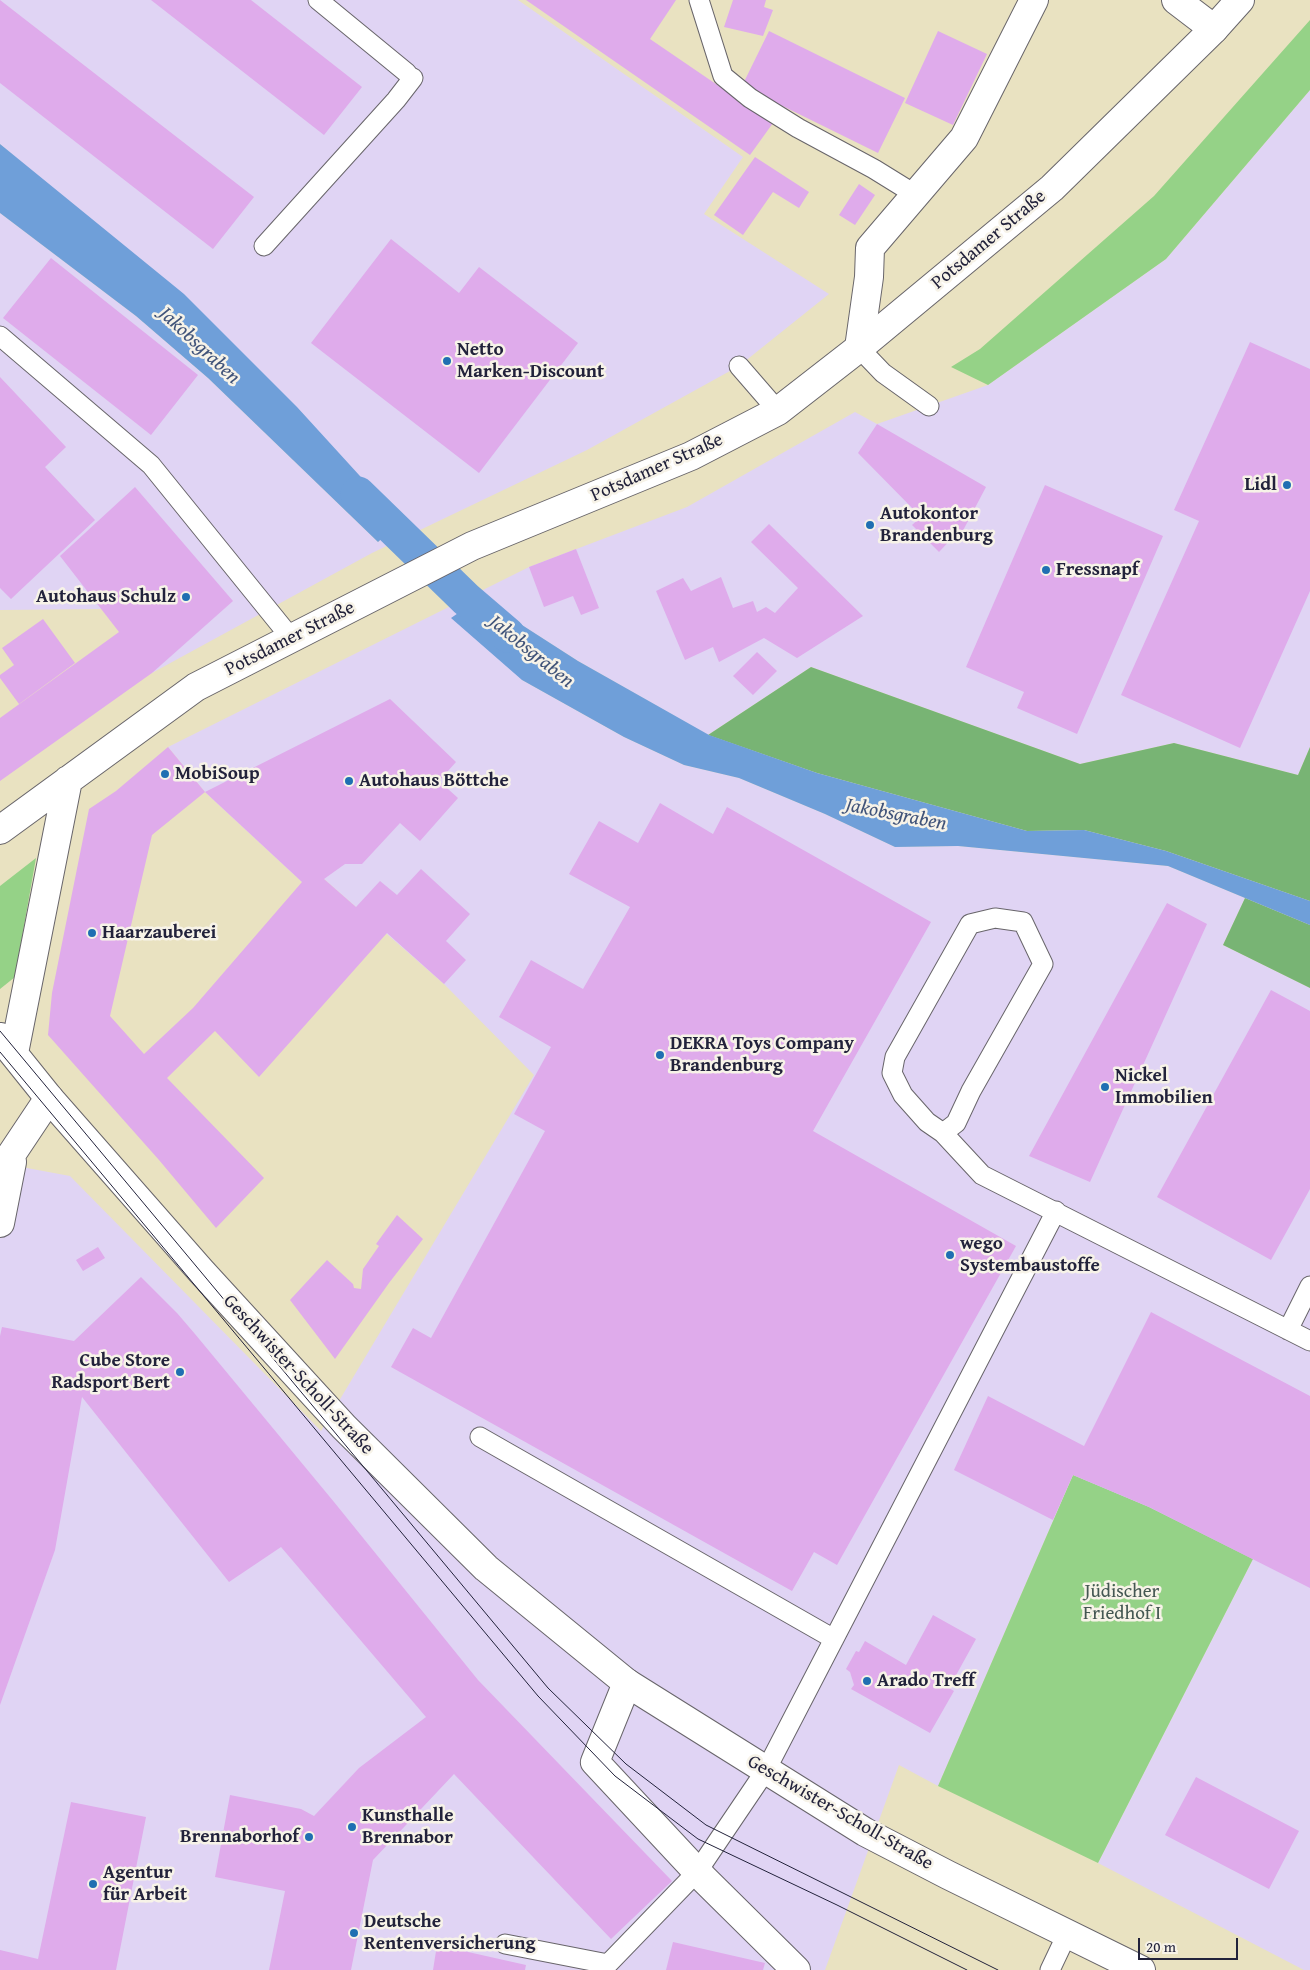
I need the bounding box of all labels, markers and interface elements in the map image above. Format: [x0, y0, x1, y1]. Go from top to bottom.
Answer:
street label: Potsdamer Straße [927, 186, 1051, 294]
water label: Jakobsgraben [153, 302, 245, 390]
place label: Netto Marken-Discount [457, 339, 604, 383]
marker: Netto Marken-Discount [441, 355, 453, 367]
street label: Potsdamer Straße [587, 429, 727, 507]
place label: Lidl [1244, 474, 1277, 496]
marker: Lidl [1281, 479, 1293, 491]
place label: Autokontor Brandenburg [880, 503, 993, 547]
marker: Autokontor Brandenburg [864, 519, 876, 531]
place label: Fressnapf [1056, 559, 1138, 581]
marker: Fressnapf [1040, 564, 1052, 576]
place label: Autohaus Schulz [36, 586, 176, 608]
marker: Autohaus Schulz [180, 591, 192, 603]
street label: Potsdamer Straße [221, 597, 359, 681]
water label: Jakobsgraben [484, 610, 578, 694]
place label: MobiSoup [175, 763, 260, 785]
marker: MobiSoup [159, 768, 171, 780]
place label: Autohaus Böttche [359, 770, 509, 792]
marker: Autohaus Böttche [343, 775, 355, 787]
water label: Jakobsgraben [843, 793, 949, 837]
place label: Haarzauberei [102, 922, 216, 944]
marker: Haarzauberei [86, 927, 98, 939]
place label: DEKRA Toys Company Brandenburg [670, 1033, 854, 1077]
marker: DEKRA Toys Company Brandenburg [654, 1049, 666, 1061]
place label: Nickel Immobilien [1115, 1065, 1213, 1109]
marker: Nickel Immobilien [1099, 1081, 1111, 1093]
place label: wego Systembaustoffe [960, 1233, 1100, 1277]
marker: wego Systembaustoffe [944, 1249, 956, 1261]
street label: Geschwister-Scholl-Straße [218, 1290, 378, 1460]
place label: Cube Store Radsport Bert [51, 1350, 170, 1394]
marker: Cube Store Radsport Bert [174, 1366, 186, 1378]
park label: Jüdischer Friedhof I [1083, 1581, 1161, 1625]
place label: Arado Treff [877, 1670, 975, 1692]
marker: Arado Treff [861, 1675, 873, 1687]
street label: Geschwister-Scholl-Straße [743, 1751, 937, 1875]
place label: Kunsthalle Brennabor [362, 1805, 454, 1849]
marker: Kunsthalle Brennabor [346, 1821, 358, 1833]
place label: Brennaborhof [180, 1826, 299, 1848]
marker: Brennaborhof [303, 1831, 315, 1843]
place label: Agentur für Arbeit [103, 1862, 187, 1906]
marker: Agentur für Arbeit [87, 1878, 99, 1890]
place label: Deutsche Rentenversicherung [364, 1911, 535, 1955]
marker: Deutsche Rentenversicherung [348, 1927, 360, 1939]
scale bar [1140, 1928, 1240, 1960]
text: 20 m [1146, 1936, 1176, 1957]

